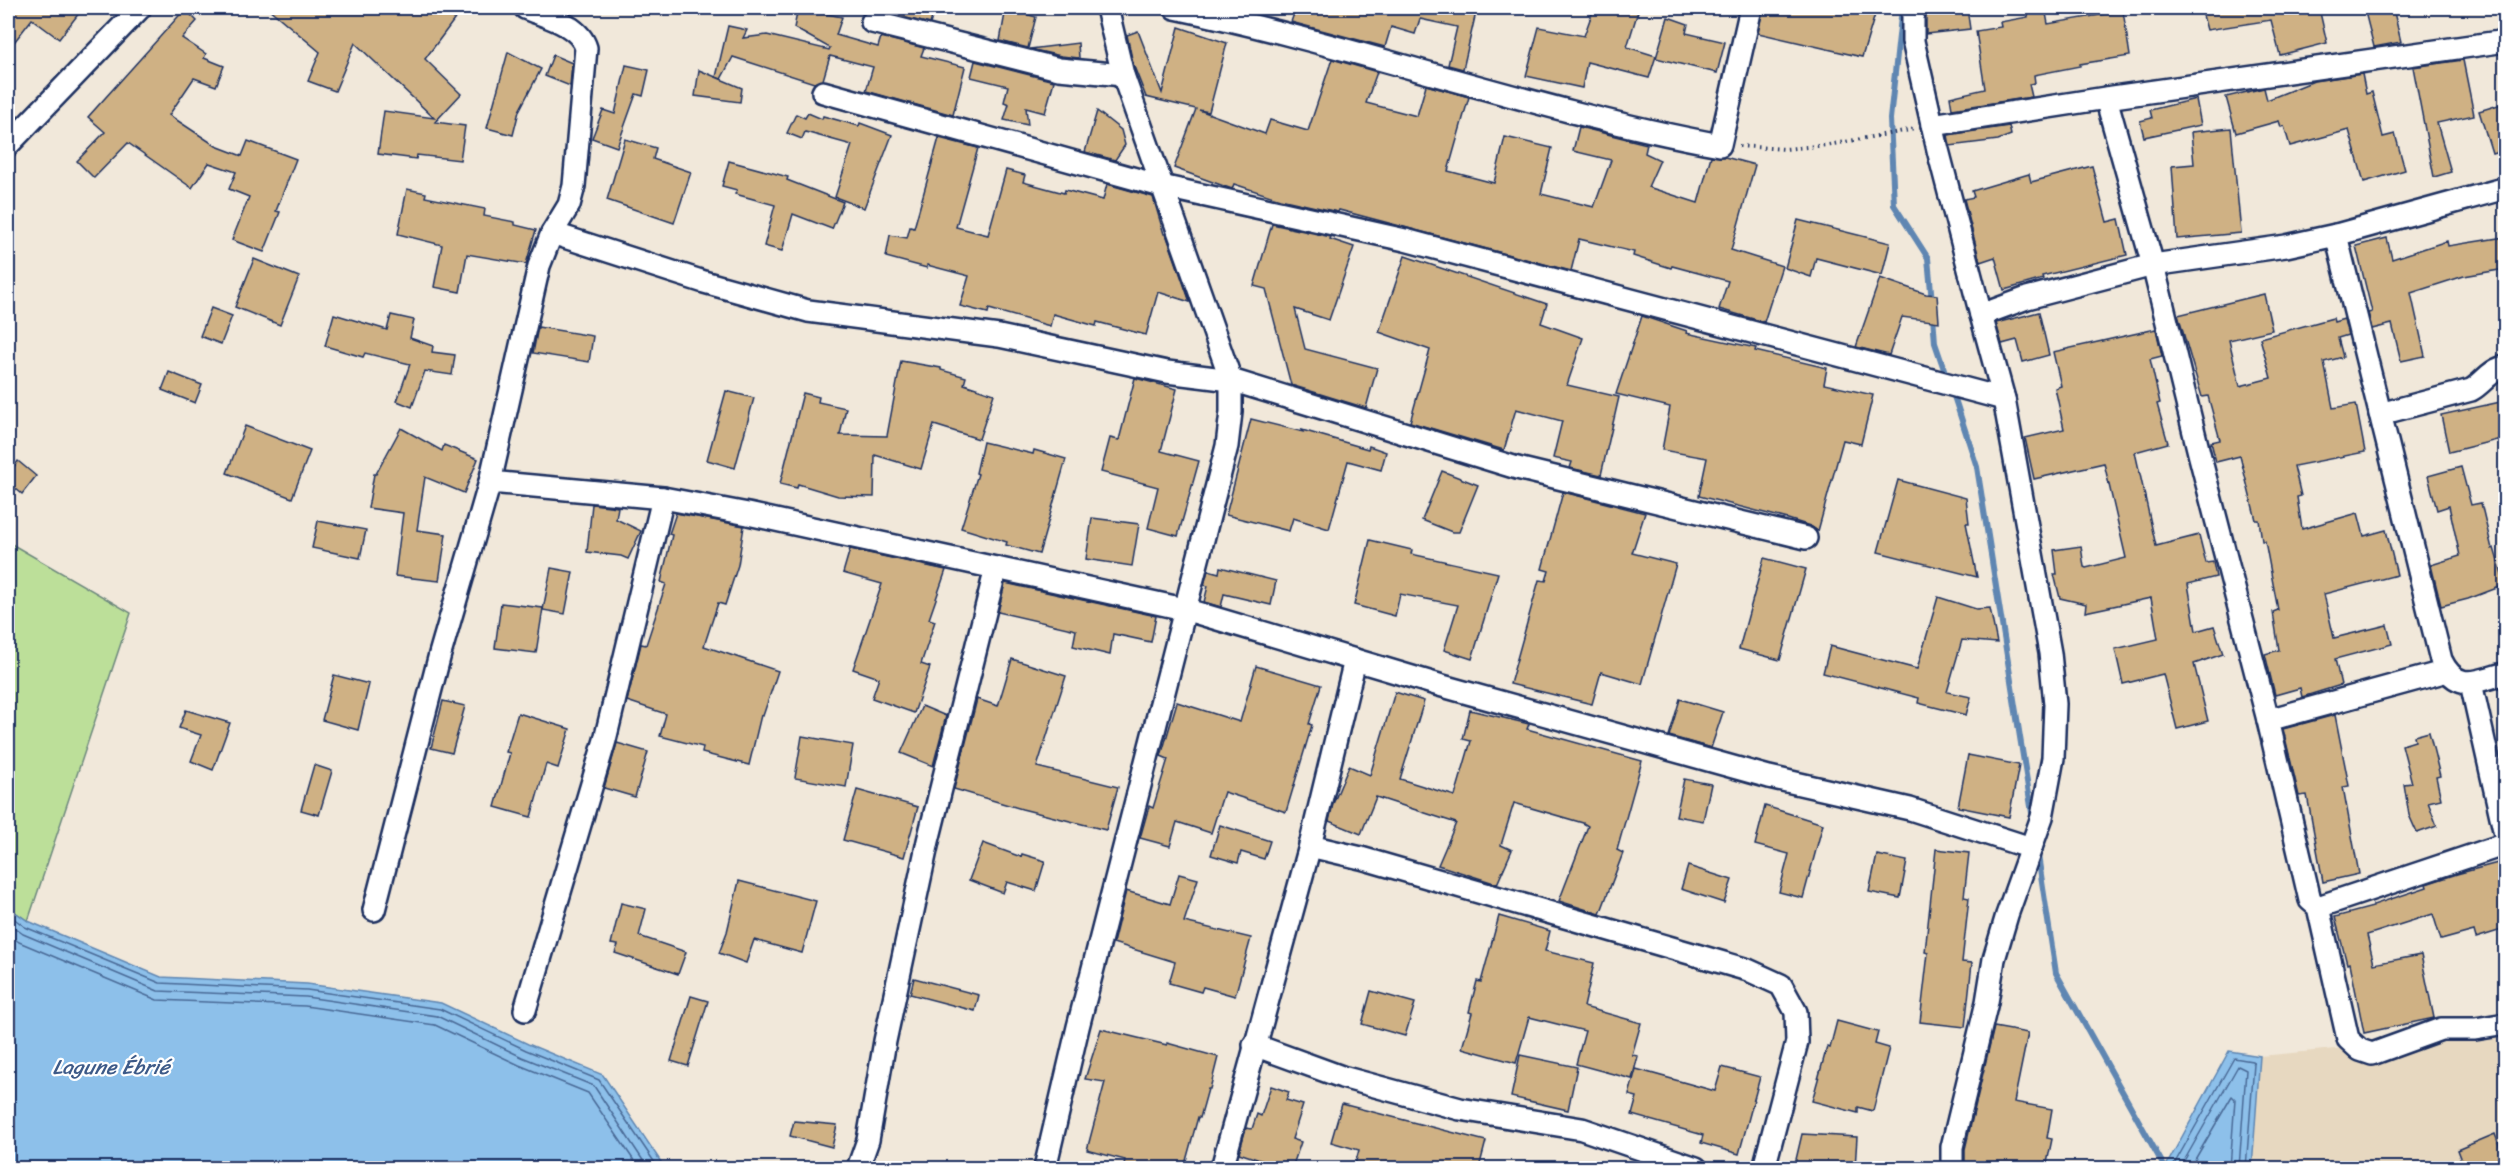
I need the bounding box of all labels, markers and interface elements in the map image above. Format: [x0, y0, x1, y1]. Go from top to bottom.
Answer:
water label: Lagune Ébrié [52, 1048, 173, 1086]

